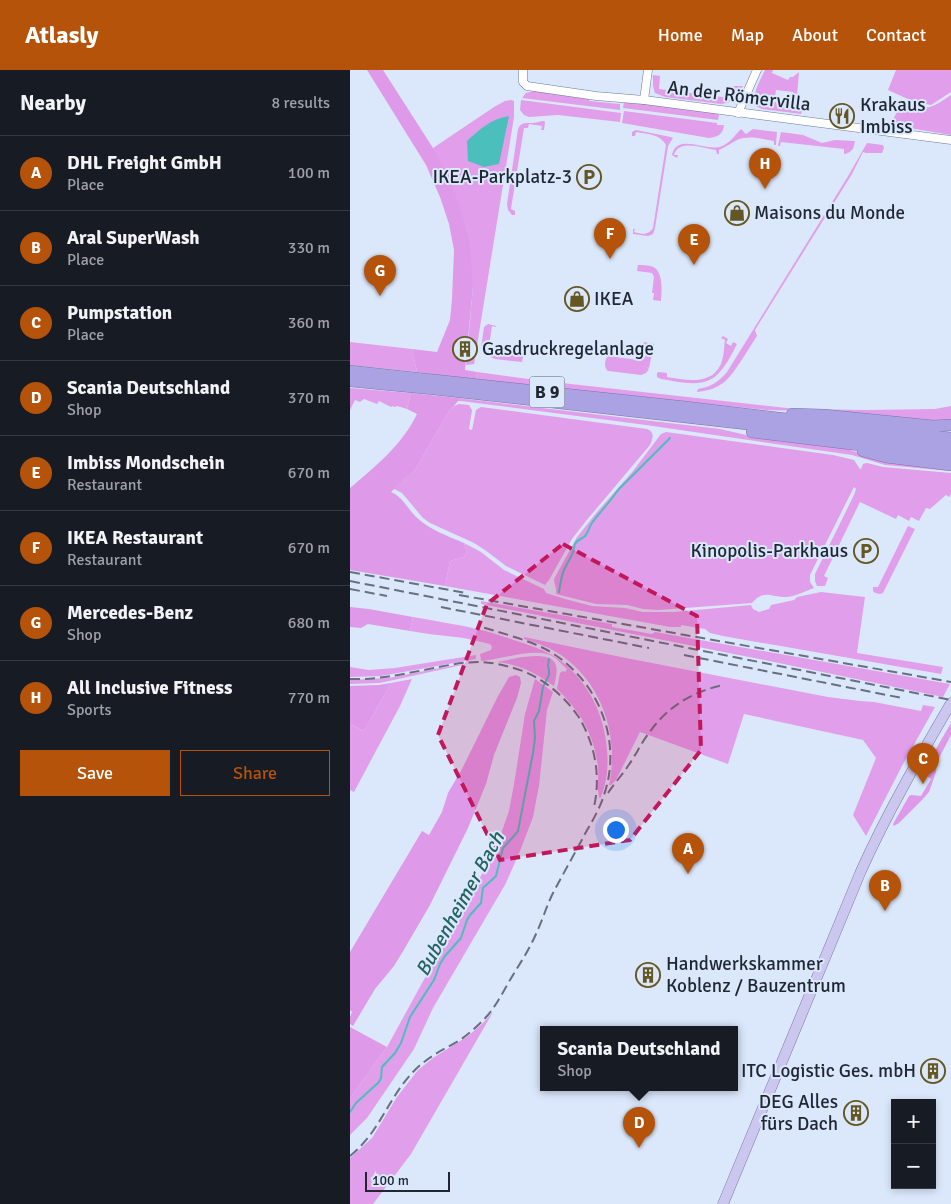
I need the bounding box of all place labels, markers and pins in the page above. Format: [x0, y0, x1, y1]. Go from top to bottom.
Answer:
place label: Krakaus Imbiss [860, 93, 926, 139]
restaurant icon: Krakaus Imbiss [829, 103, 855, 129]
pin: H [749, 148, 781, 189]
parking icon: IKEA-Parkplatz-3 [576, 164, 602, 190]
place label: IKEA-Parkplatz-3 [432, 165, 572, 189]
shop icon: Maisons du Monde [724, 200, 750, 226]
place label: Maisons du Monde [754, 201, 905, 225]
pin: F [594, 218, 626, 259]
pin: E [678, 224, 710, 265]
pin: G [364, 255, 396, 296]
shop icon: IKEA [564, 286, 590, 312]
place label: IKEA [594, 287, 634, 311]
building icon: Gasdruckregelanlage [452, 336, 478, 362]
place label: Gasdruckregelanlage [482, 337, 654, 361]
parking icon: Kinopolis-Parkhaus [853, 538, 879, 564]
place label: Kinopolis-Parkhaus [691, 539, 848, 563]
pin: C [907, 743, 939, 784]
pin: A [672, 833, 704, 874]
pin: B [869, 870, 901, 911]
place label: Handwerkskammer Koblenz / Bauzentrum [666, 952, 846, 998]
building icon: Handwerkskammer Koblenz / Bauzentrum [635, 962, 661, 988]
building icon: ITC Logistic Ges. mbH [920, 1058, 946, 1084]
place label: ITC Logistic Ges. mbH [741, 1059, 916, 1083]
place label: DEG Alles fürs Dach [759, 1090, 838, 1136]
building icon: DEG Alles fürs Dach [843, 1100, 869, 1126]
pin: D [623, 1107, 655, 1148]

